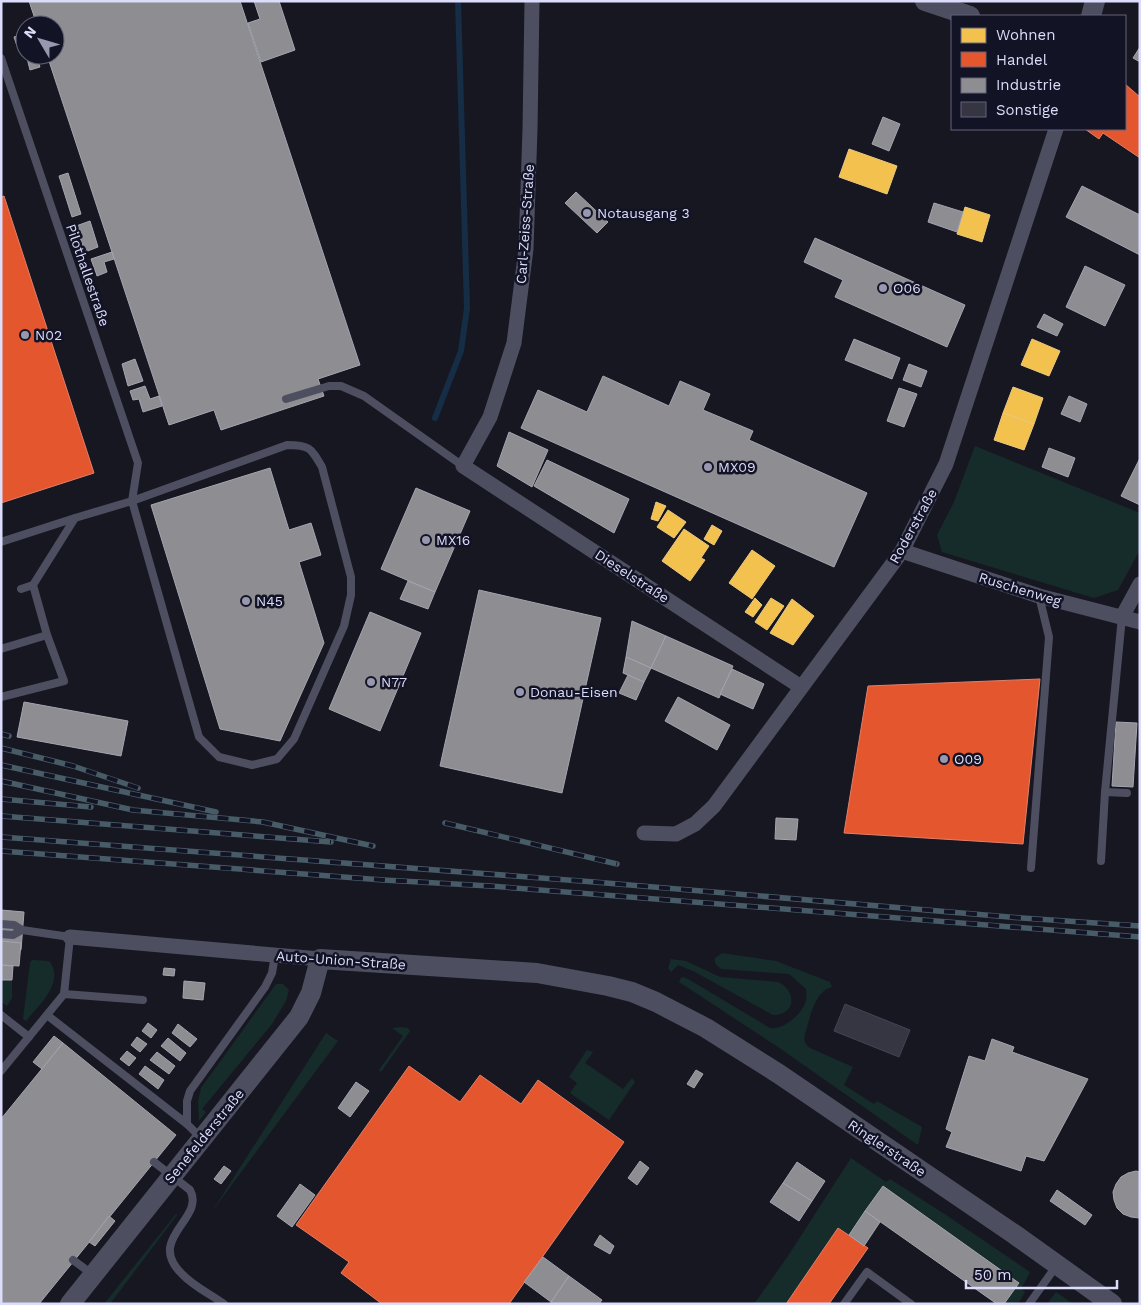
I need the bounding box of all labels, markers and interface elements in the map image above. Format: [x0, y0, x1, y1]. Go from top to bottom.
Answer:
north arrow [15, 15, 65, 65]
legend [951, 15, 1126, 130]
text: N [20, 23, 39, 41]
text: Wohnen [996, 26, 1055, 44]
text: Handel [996, 51, 1048, 69]
text: Industrie [996, 76, 1061, 94]
text: Sonstige [996, 101, 1059, 119]
street label: Carl-Zeiss-Straße [513, 164, 537, 284]
place label: Notausgang 3 [597, 205, 690, 221]
marker: Notausgang 3 [581, 207, 593, 219]
street label: Pilothallestraße [63, 222, 113, 328]
place label: O06 [893, 280, 921, 296]
marker: O06 [877, 282, 889, 294]
place label: N02 [35, 327, 62, 343]
marker: N02 [19, 329, 31, 341]
place label: MX09 [718, 459, 756, 475]
marker: MX09 [702, 461, 714, 473]
street label: Roderstraße [886, 486, 940, 566]
place label: MX16 [436, 532, 470, 548]
marker: MX16 [420, 534, 432, 546]
street label: Dieselstraße [592, 546, 672, 606]
street label: Ruschenweg [977, 569, 1064, 609]
place label: N45 [256, 593, 283, 609]
marker: N45 [240, 595, 252, 607]
place label: N77 [381, 674, 407, 690]
marker: N77 [365, 676, 377, 688]
place label: Donau-Eisen [530, 684, 618, 700]
marker: Donau-Eisen [514, 686, 526, 698]
place label: O09 [954, 751, 982, 767]
marker: O09 [938, 753, 950, 765]
street label: Auto-Union-Straße [275, 947, 407, 973]
street label: Senefelderstraße [161, 1085, 247, 1187]
street label: Ringlerstraße [845, 1116, 929, 1180]
scale bar [966, 1258, 1117, 1290]
text: 50 m [974, 1266, 1011, 1284]

